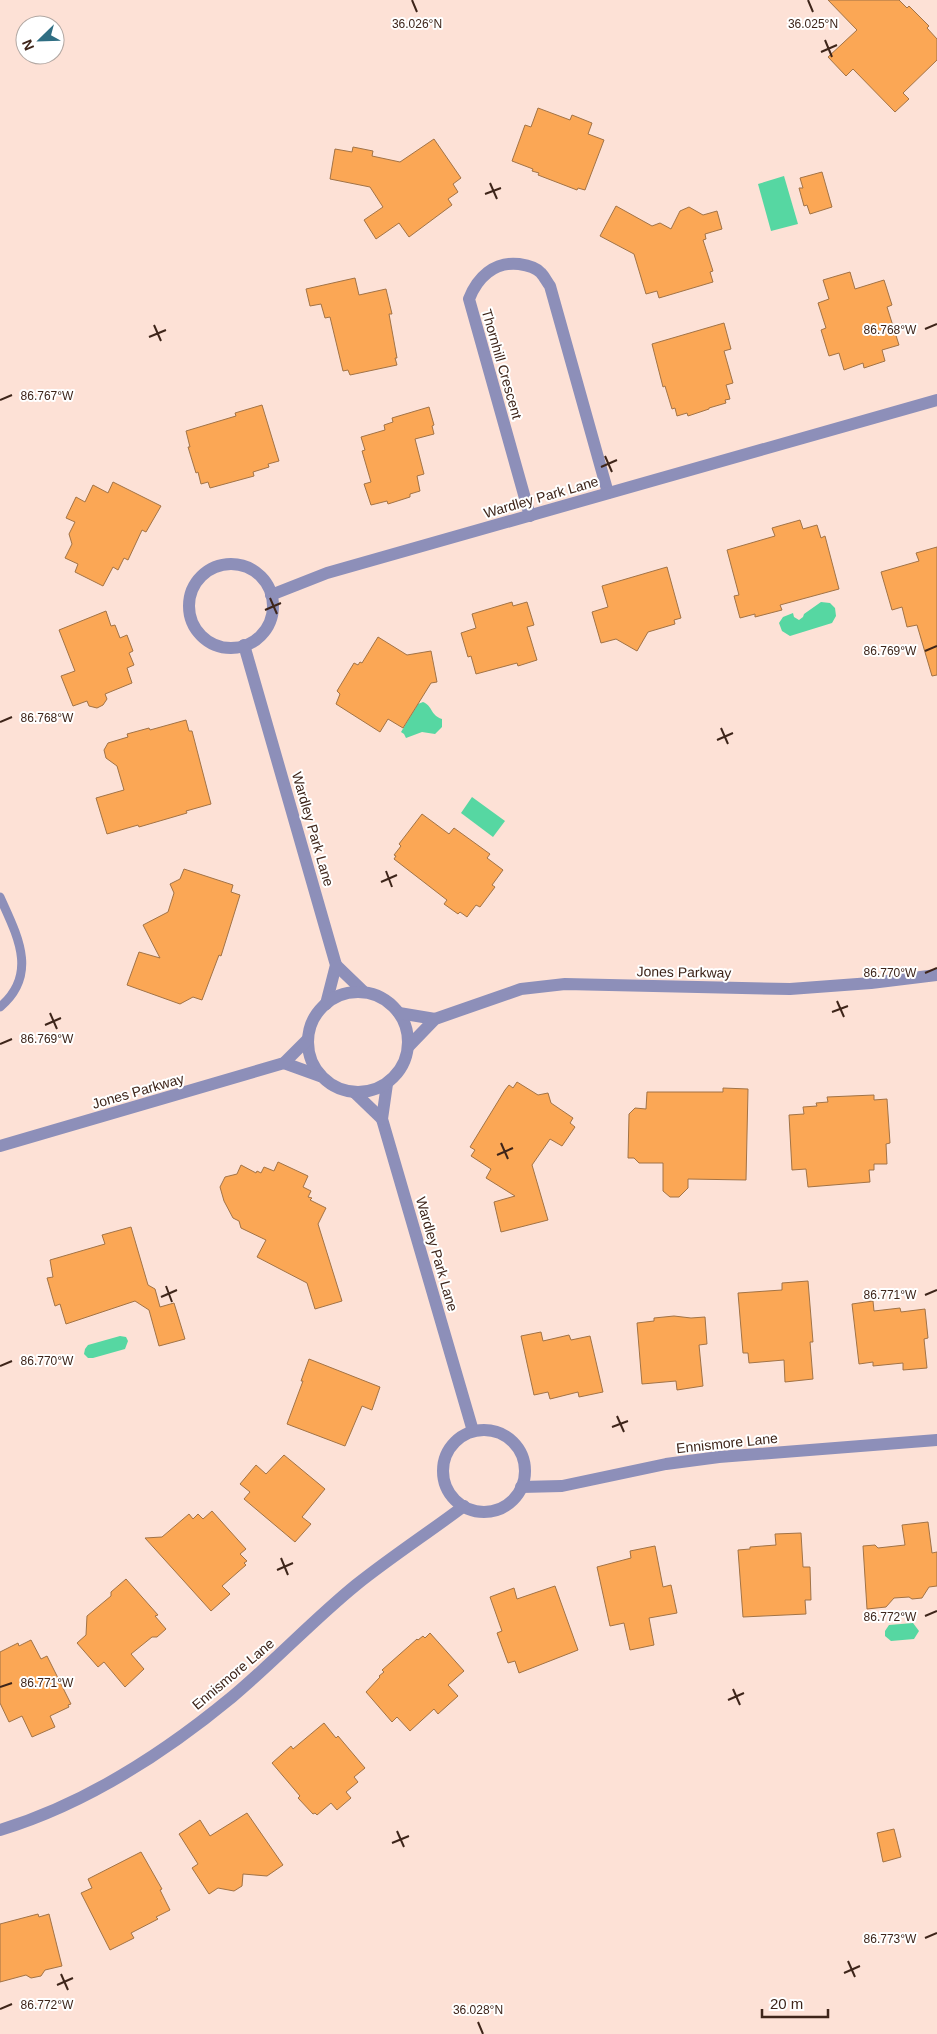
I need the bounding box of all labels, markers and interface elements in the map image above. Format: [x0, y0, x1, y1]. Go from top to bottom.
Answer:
north arrow [15, 15, 65, 65]
text: 36.026°N [392, 17, 442, 31]
text: 36.025°N [788, 17, 838, 31]
text: N [19, 37, 37, 53]
street label: Thornhill Crescent [479, 307, 525, 421]
text: 86.768°W [864, 323, 917, 337]
text: 86.767°W [21, 389, 74, 403]
street label: Wardley Park Lane [482, 473, 600, 521]
text: 86.769°W [864, 644, 917, 658]
text: 86.768°W [21, 711, 74, 725]
street label: Wardley Park Lane [289, 770, 337, 888]
street label: Jones Parkway [636, 963, 732, 981]
text: 86.770°W [864, 966, 917, 980]
text: 86.769°W [21, 1032, 74, 1046]
street label: Jones Parkway [90, 1070, 186, 1112]
street label: Wardley Park Lane [413, 1195, 461, 1313]
text: 86.771°W [864, 1288, 917, 1302]
text: 86.770°W [21, 1354, 74, 1368]
street label: Ennismore Lane [675, 1430, 779, 1456]
text: 86.772°W [864, 1610, 917, 1624]
street label: Ennismore Lane [189, 1635, 277, 1713]
text: 86.771°W [21, 1676, 74, 1690]
text: 86.773°W [864, 1932, 917, 1946]
scale bar [762, 1986, 828, 2018]
text: 20 m [770, 1995, 803, 2012]
text: 86.772°W [21, 1998, 74, 2012]
text: 36.028°N [453, 2003, 503, 2017]

